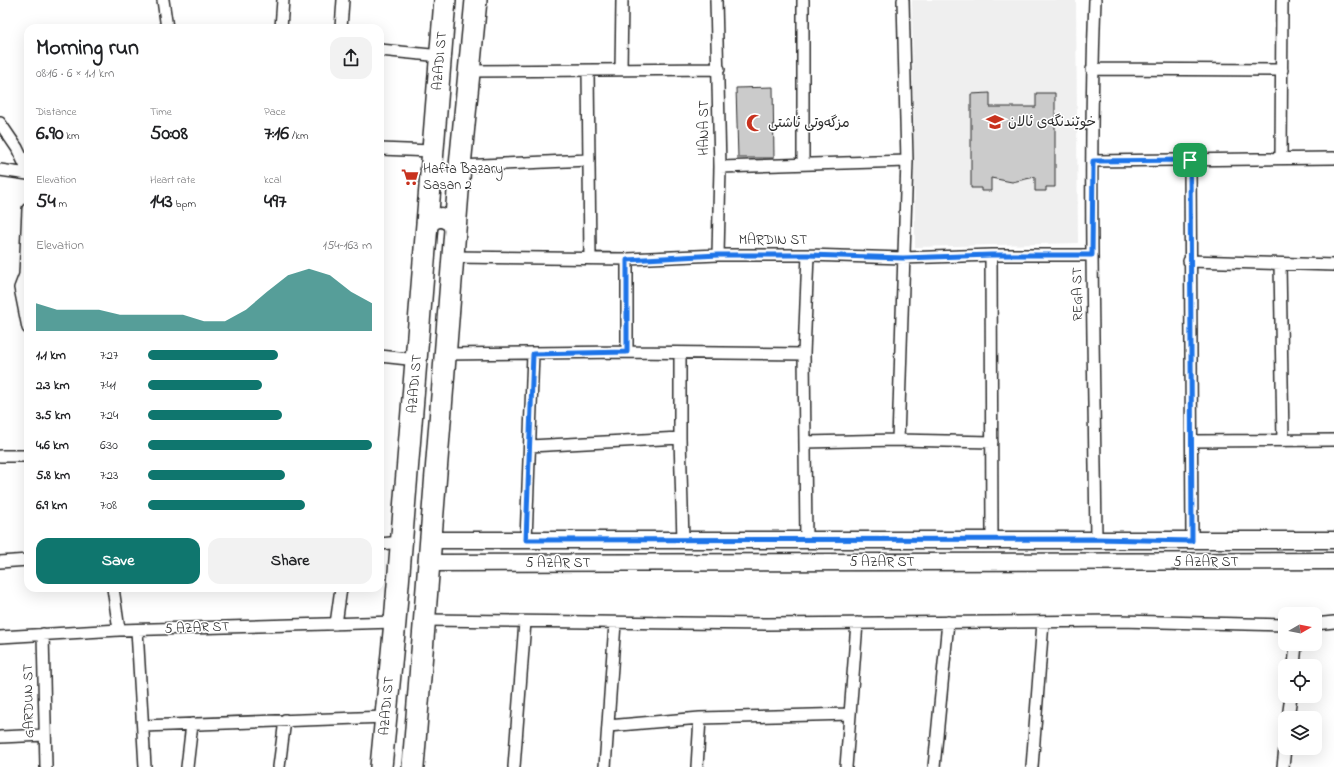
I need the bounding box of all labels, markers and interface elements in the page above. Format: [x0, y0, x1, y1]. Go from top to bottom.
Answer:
street label: AZADI ST [427, 31, 453, 91]
text: Morning run [36, 33, 139, 65]
button: share [330, 37, 372, 79]
text: 08:16 · 6 × 1.1 km [36, 64, 114, 83]
street label: HANA ST [694, 100, 715, 156]
text: Distance [36, 104, 77, 120]
text: Time [150, 104, 172, 120]
text: Pace [264, 104, 285, 120]
school or university icon: خوێندنگەی ئالان [985, 112, 1005, 132]
place label: خوێندنگەی ئالان [1008, 112, 1096, 133]
mosque icon: مزگەوتی ئاشتی [745, 113, 765, 133]
place label: مزگەوتی ئاشتی [768, 113, 850, 134]
text: 6.90 [36, 120, 64, 149]
text: 50:08 [150, 120, 188, 149]
text: 7:16 [264, 120, 289, 149]
text: km [64, 128, 80, 144]
text: /km [289, 128, 309, 144]
pin [1173, 143, 1207, 177]
icon: arrive [1179, 149, 1201, 171]
place label: Hafta Bazary Sasan 2 [423, 159, 503, 196]
supermarket icon: Hafta Bazary Sasan 2 [400, 167, 420, 187]
text: Elevation [36, 172, 76, 188]
text: Heart rate [150, 172, 195, 188]
text: kcal [264, 172, 282, 188]
text: 54 [36, 188, 56, 217]
text: 143 [150, 188, 173, 217]
text: 497 [264, 188, 287, 217]
text: m [56, 196, 67, 212]
text: bpm [173, 196, 196, 212]
street label: MARDIN ST [739, 230, 807, 251]
text: Elevation [36, 236, 84, 255]
text: 154–163 m [323, 236, 372, 255]
street label: REGA ST [1067, 267, 1089, 321]
text: 1.1 km [36, 346, 66, 365]
text: 7:27 [100, 346, 118, 365]
street label: AZADI ST [402, 354, 428, 414]
text: 2.3 km [36, 376, 70, 395]
text: 7:41 [100, 376, 116, 395]
text: 3.5 km [36, 406, 71, 425]
text: 7:24 [100, 406, 118, 425]
text: 4.6 km [36, 436, 69, 455]
text: 6:30 [100, 436, 118, 455]
text: 5.8 km [36, 466, 70, 485]
text: 7:23 [100, 466, 118, 485]
text: 6.9 km [36, 496, 67, 515]
text: 7:08 [100, 496, 117, 515]
button: Save [36, 538, 200, 584]
button: Share [208, 538, 372, 584]
street label: 5 AZAR ST [850, 552, 914, 573]
street label: 5 AZAR ST [1174, 552, 1238, 573]
street label: 5 AZAR ST [526, 553, 590, 574]
north arrow [1278, 607, 1322, 651]
map controls [1278, 607, 1322, 755]
street label: 5 AZAR ST [164, 616, 230, 640]
button: locate [1278, 659, 1322, 703]
street label: GARDUN ST [18, 664, 40, 738]
street label: AZADI ST [374, 676, 400, 736]
button: layers [1278, 711, 1322, 755]

